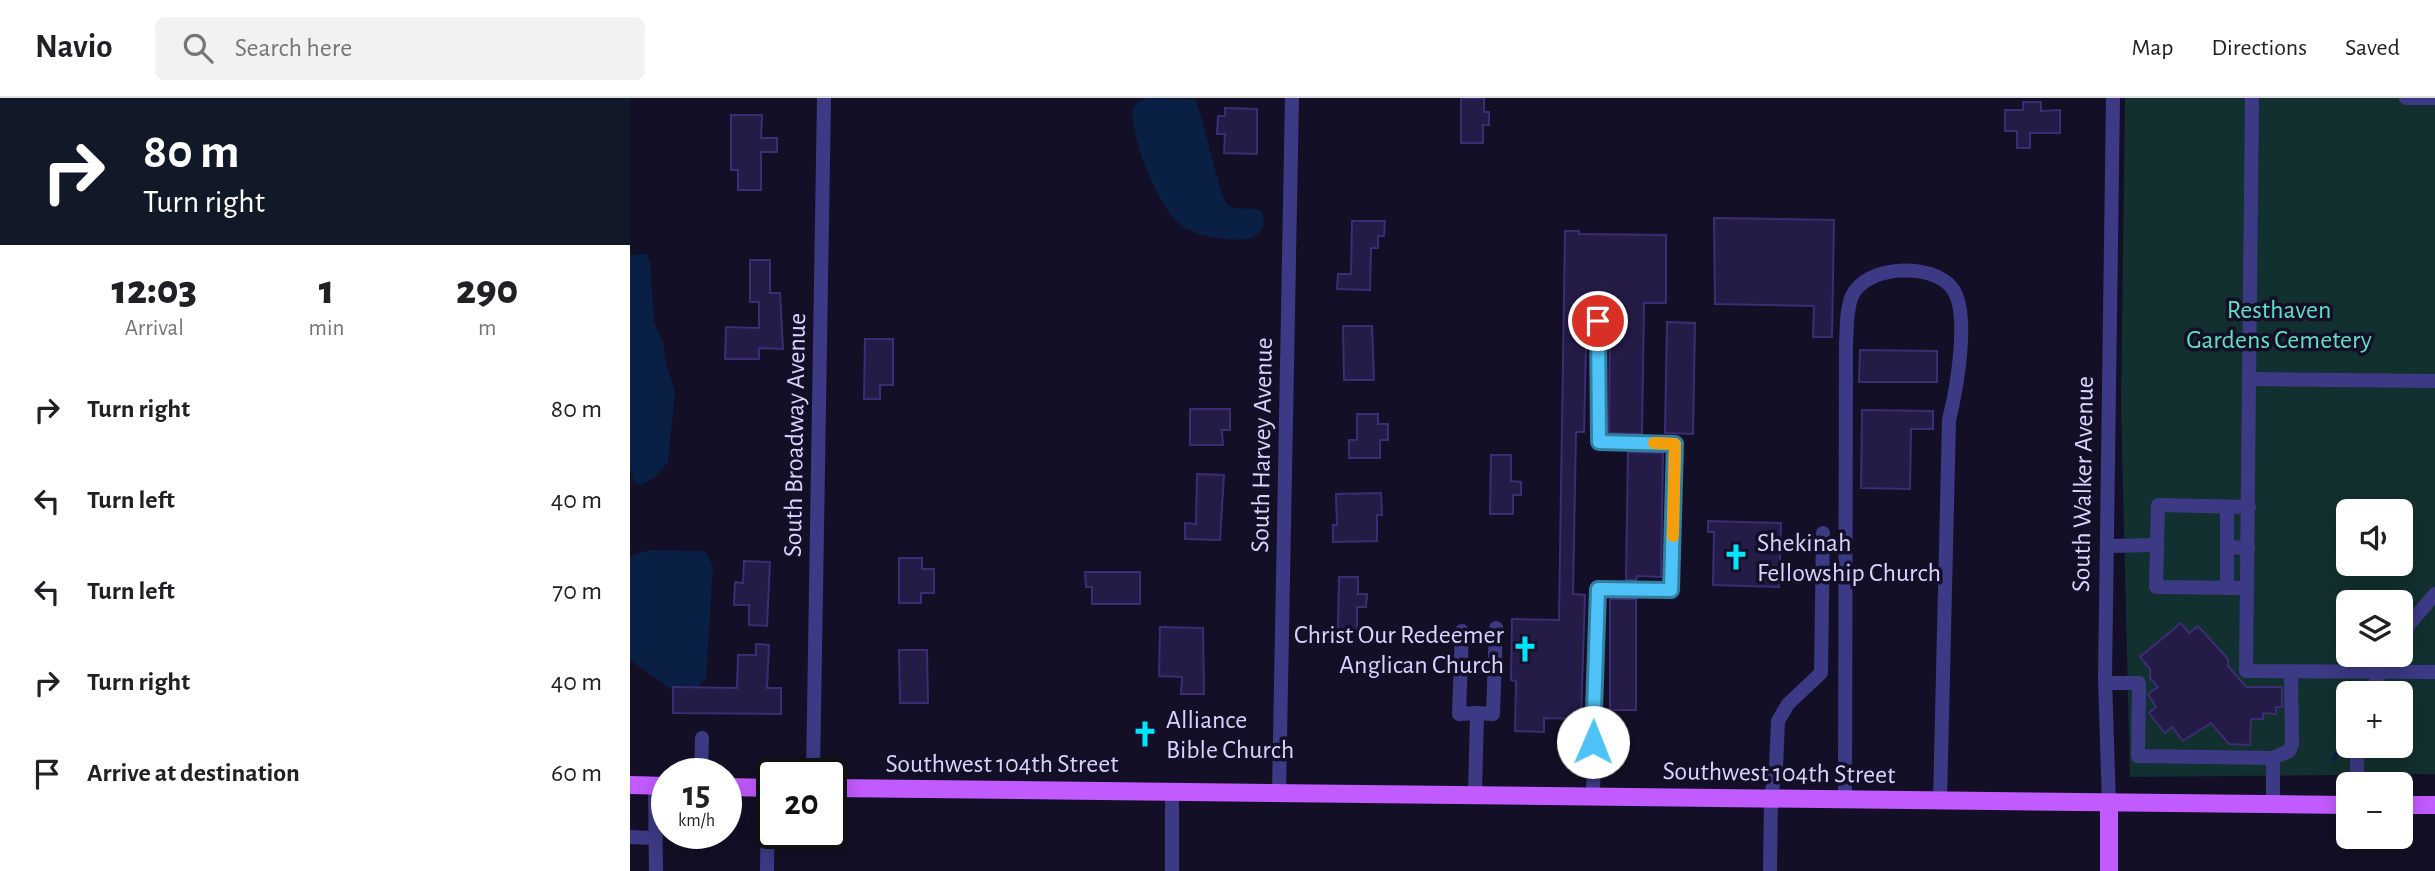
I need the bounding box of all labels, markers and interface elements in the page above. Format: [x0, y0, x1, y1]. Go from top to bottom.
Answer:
search box [155, 17, 645, 80]
icon: search [179, 29, 217, 67]
text: Navio [35, 31, 113, 64]
text: Search here [235, 35, 352, 61]
text: Map [2131, 36, 2173, 60]
text: Directions [2211, 36, 2307, 60]
text: Saved [2345, 36, 2400, 60]
icon: right [28, 126, 119, 217]
text: 80 m [143, 128, 240, 177]
text: Turn right [143, 186, 265, 218]
text: 12:03 [112, 269, 197, 311]
text: 1 [319, 269, 334, 311]
text: 290 [456, 269, 518, 311]
pin [1568, 291, 1628, 351]
park label: Resthaven Gardens Cemetery [2186, 297, 2372, 353]
icon: arrive [1579, 302, 1617, 340]
street label: South Broadway Avenue [780, 313, 810, 557]
text: Arrival [125, 317, 184, 340]
text: min [309, 317, 344, 340]
text: m [478, 317, 496, 340]
street label: South Harvey Avenue [1247, 337, 1277, 553]
street label: South Walker Avenue [2068, 376, 2098, 592]
icon: right [28, 391, 66, 429]
text: Turn right [87, 396, 190, 422]
text: 80 m [551, 396, 602, 422]
icon: left [28, 482, 66, 520]
text: Turn left [87, 487, 175, 513]
text: 40 m [551, 487, 602, 513]
map controls [2336, 499, 2413, 849]
button: sound [2336, 499, 2413, 576]
place label: Shekinah Fellowship Church [1757, 530, 1941, 586]
church icon: Shekinah Fellowship Church [1721, 542, 1751, 572]
icon: left [28, 573, 66, 611]
text: Turn left [87, 578, 175, 604]
text: 70 m [552, 578, 602, 604]
button: layers [2336, 590, 2413, 667]
place label: Christ Our Redeemer Anglican Church [1294, 622, 1505, 678]
church icon: Christ Our Redeemer Anglican Church [1510, 634, 1540, 664]
icon: right [28, 664, 66, 702]
text: Turn right [87, 669, 190, 695]
text: 40 m [551, 669, 602, 695]
button: + [2336, 681, 2413, 758]
position arrow [1556, 705, 1630, 779]
place label: Alliance Bible Church [1166, 707, 1294, 763]
church icon: Alliance Bible Church [1130, 719, 1160, 749]
street label: Southwest 104th Street [886, 751, 1118, 777]
icon: arrive [28, 755, 66, 793]
speed limit sign: 20 [756, 758, 847, 849]
street label: Southwest 104th Street [1662, 758, 1896, 788]
text: Arrive at destination [87, 760, 300, 786]
text: 60 m [551, 760, 602, 786]
button: − [2336, 772, 2413, 849]
text: 15 [683, 777, 710, 812]
text: km/h [678, 812, 715, 830]

